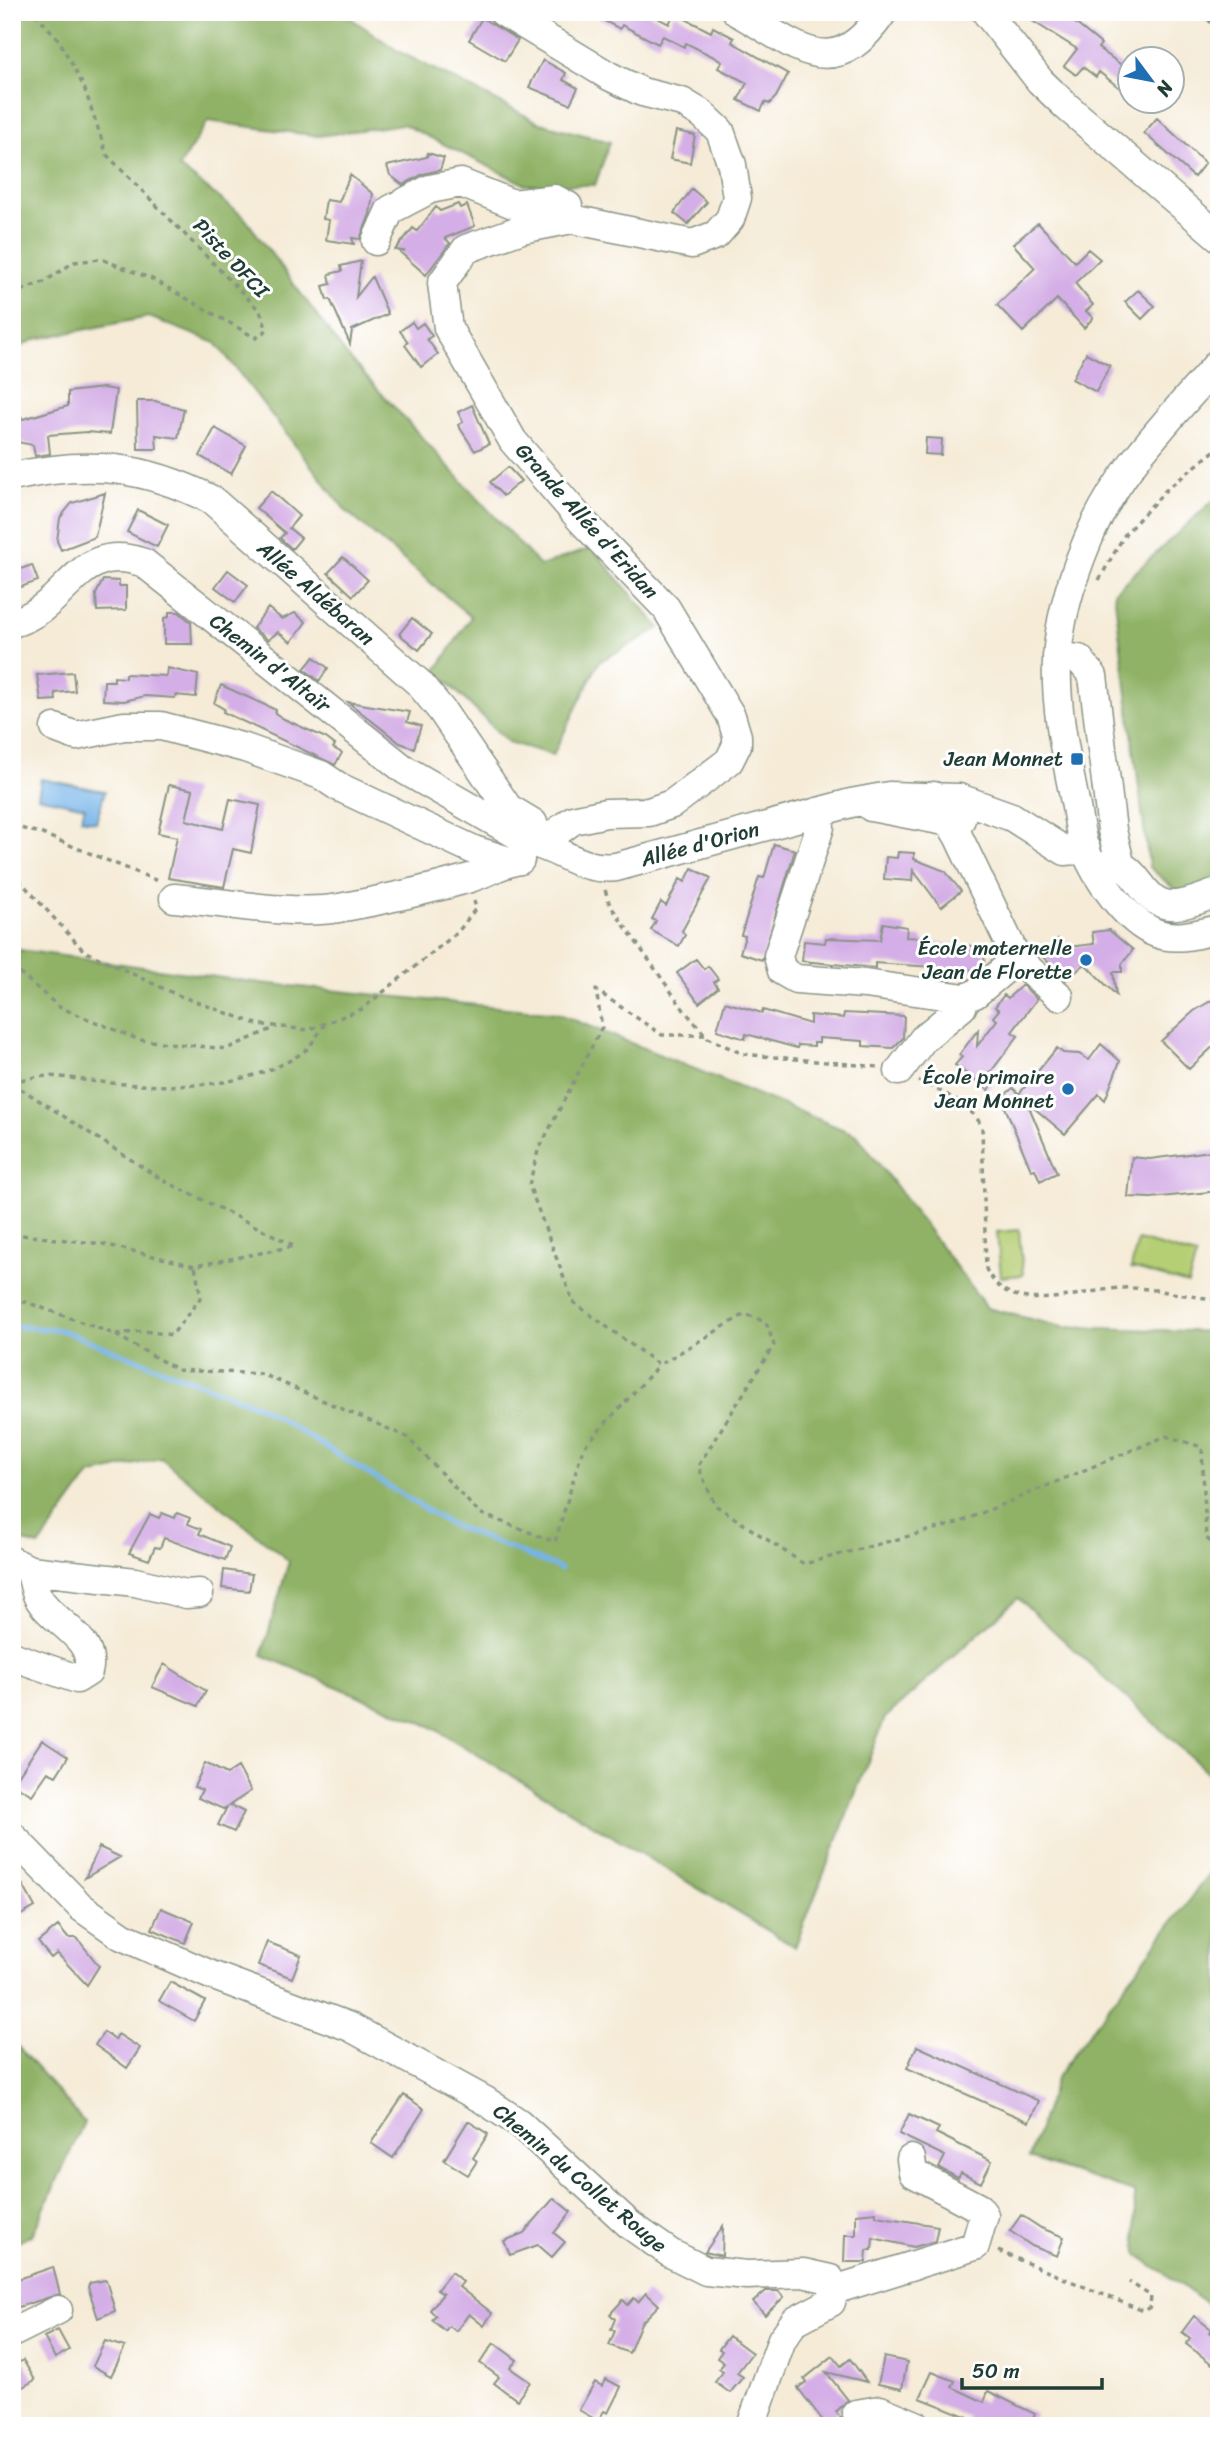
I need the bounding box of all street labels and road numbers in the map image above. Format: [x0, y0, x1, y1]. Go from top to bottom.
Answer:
street label: Piste DFCI [183, 209, 280, 308]
street label: Grande Allée d'Eridan [506, 434, 668, 608]
street label: Allée Aldébaran [247, 530, 384, 655]
street label: Chemin d'Altaïr [201, 603, 340, 724]
street label: Allée d'Orion [635, 810, 764, 878]
street label: Chemin du Collet Rouge [484, 2093, 676, 2263]

